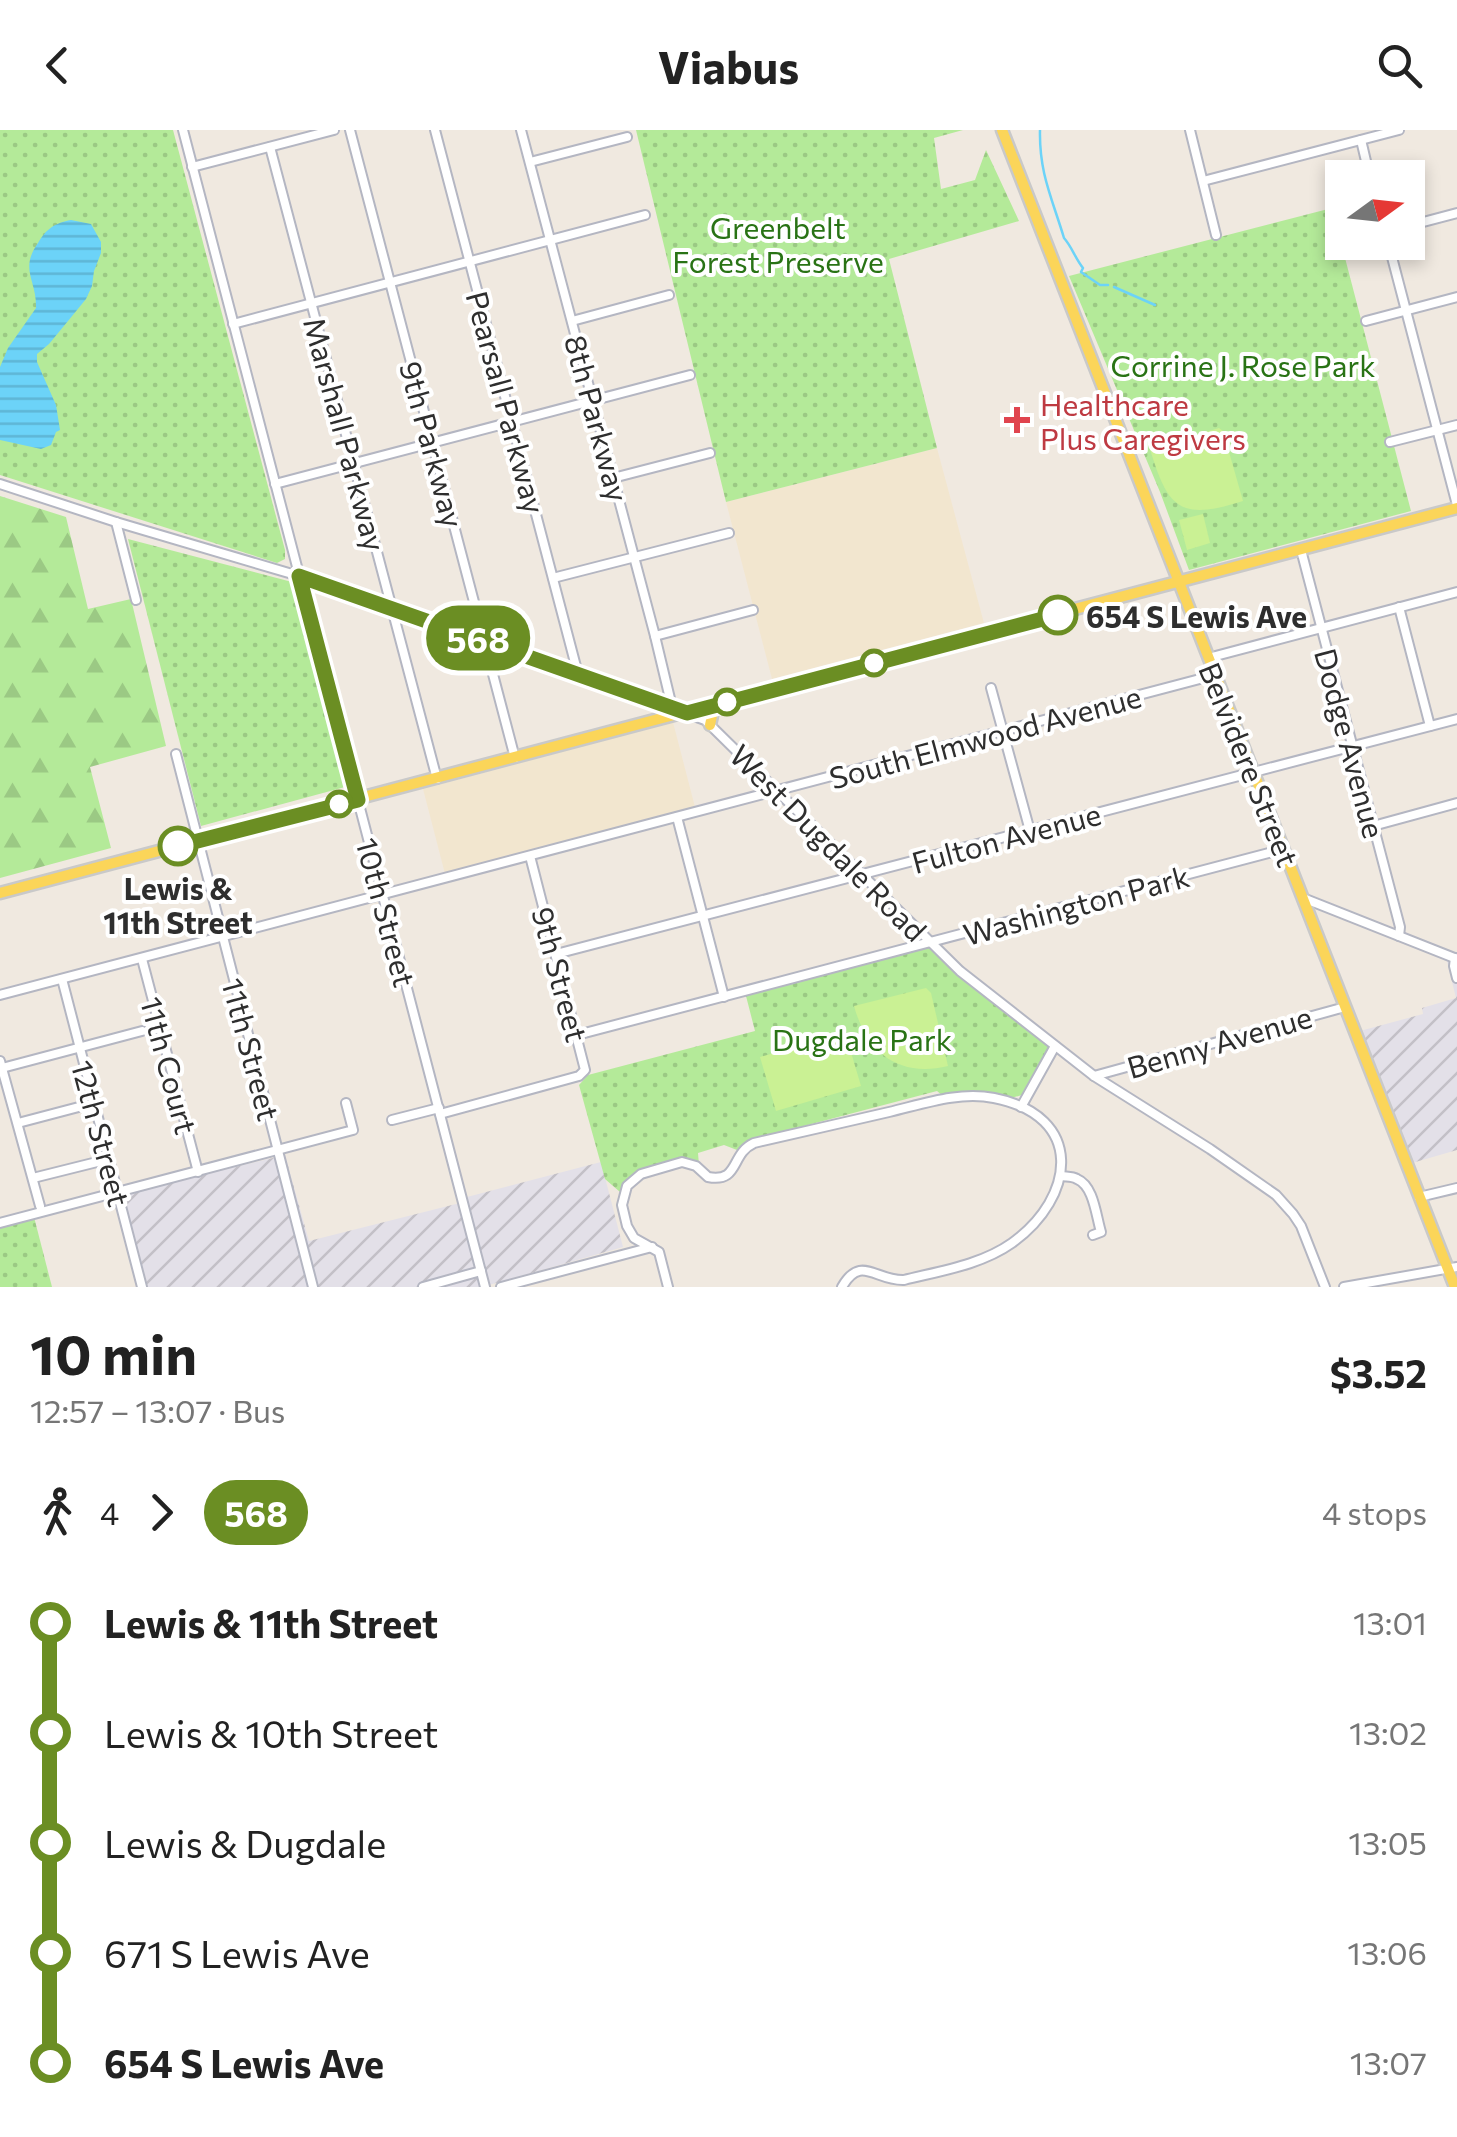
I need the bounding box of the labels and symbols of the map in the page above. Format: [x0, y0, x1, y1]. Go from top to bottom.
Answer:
north arrow [1325, 160, 1425, 260]
park label: Greenbelt Forest Preserve [672, 208, 884, 279]
street label: Pearsall Parkway [459, 287, 555, 517]
street label: Marshall Parkway [297, 313, 395, 555]
street label: 8th Parkway [558, 331, 638, 505]
park label: Corrine J. Rose Park [1110, 346, 1376, 383]
street label: 9th Parkway [393, 357, 473, 531]
place label: Healthcare Plus Caregivers [1040, 385, 1246, 456]
marker: Healthcare Plus Caregivers [1004, 407, 1030, 433]
marker: 654 S Lewis Ave [1039, 596, 1077, 634]
place label: 654 S Lewis Ave [1086, 597, 1307, 634]
line badge: 568 [420, 606, 536, 670]
street label: Dodge Avenue [1308, 644, 1394, 842]
unlabelled marker [861, 650, 887, 676]
street label: Belvidere Street [1192, 657, 1308, 871]
street label: South Elmwood Avenue [825, 677, 1145, 795]
unlabelled marker [714, 689, 740, 715]
street label: West Dugdale Road [723, 736, 935, 948]
unlabelled marker [326, 791, 352, 817]
street label: Fulton Avenue [907, 794, 1105, 880]
marker: Lewis & 11th Street [159, 827, 197, 865]
street label: 10th Street [349, 834, 425, 990]
street label: Washington Park [959, 856, 1193, 952]
place label: Lewis & 11th Street [103, 869, 253, 940]
street label: 9th Street [525, 902, 597, 1046]
street label: 11th Street [215, 974, 289, 1124]
street label: 11th Court [134, 992, 206, 1138]
street label: Benny Avenue [1122, 997, 1316, 1085]
park label: Dugdale Park [772, 1020, 952, 1057]
street label: 12th Street [65, 1056, 139, 1210]

